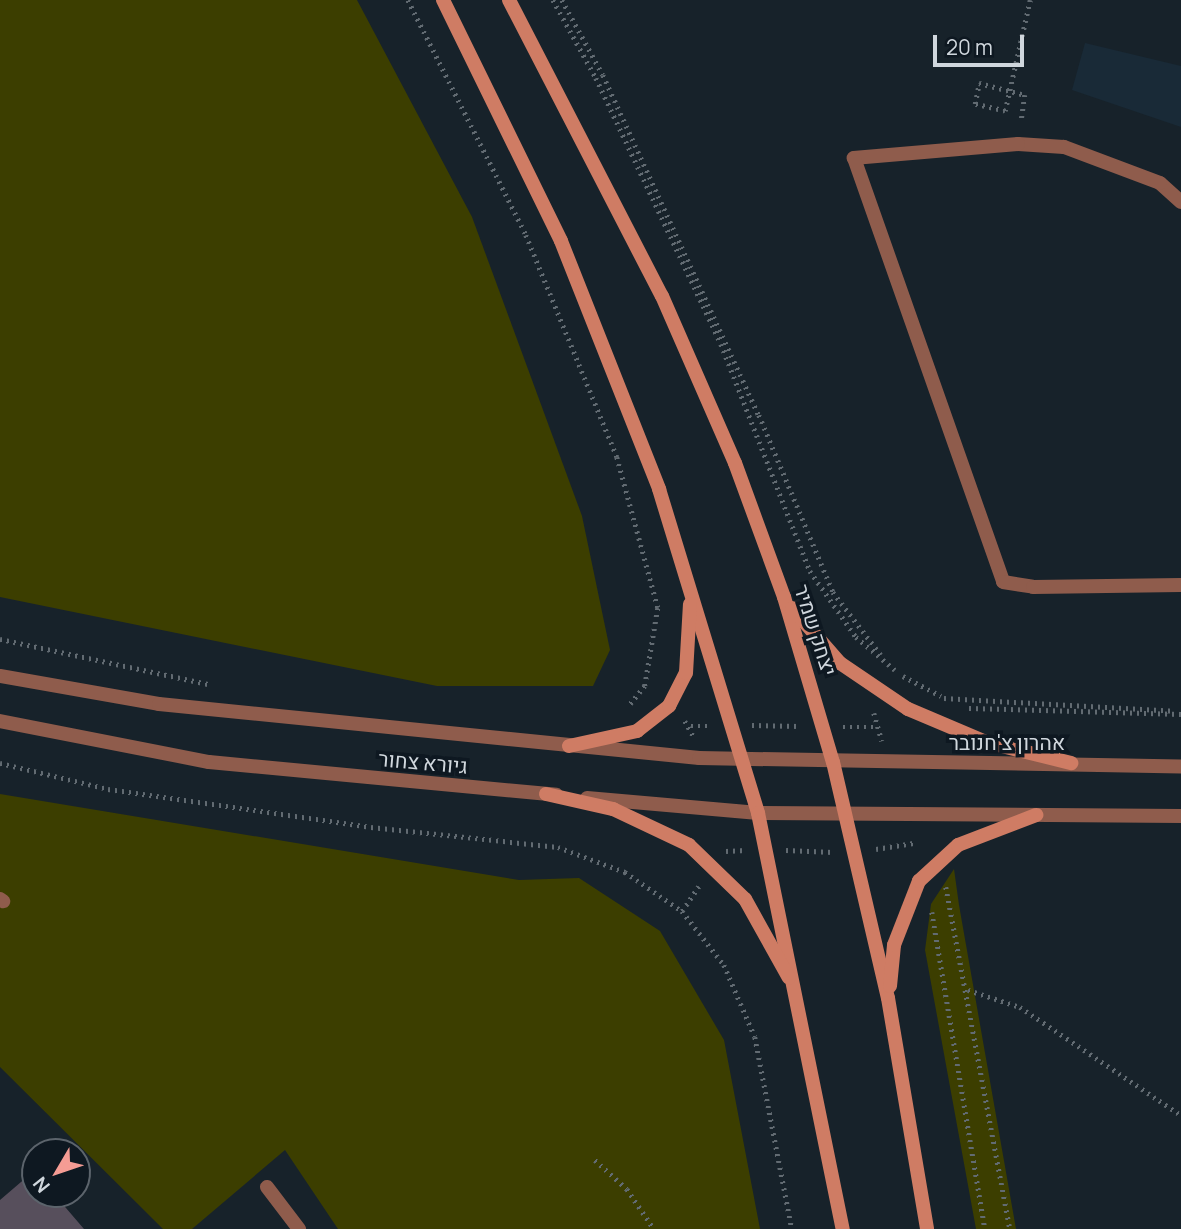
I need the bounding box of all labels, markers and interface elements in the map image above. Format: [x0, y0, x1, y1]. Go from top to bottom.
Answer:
scale bar [936, 21, 1027, 65]
text: 20 m [946, 33, 993, 61]
street label: יצחק שמיר [789, 581, 843, 679]
street label: אהרון צ'חנובר [949, 729, 1065, 755]
street label: גיורא צחור [377, 746, 469, 778]
north arrow [21, 1138, 91, 1208]
text: N [27, 1171, 56, 1198]

